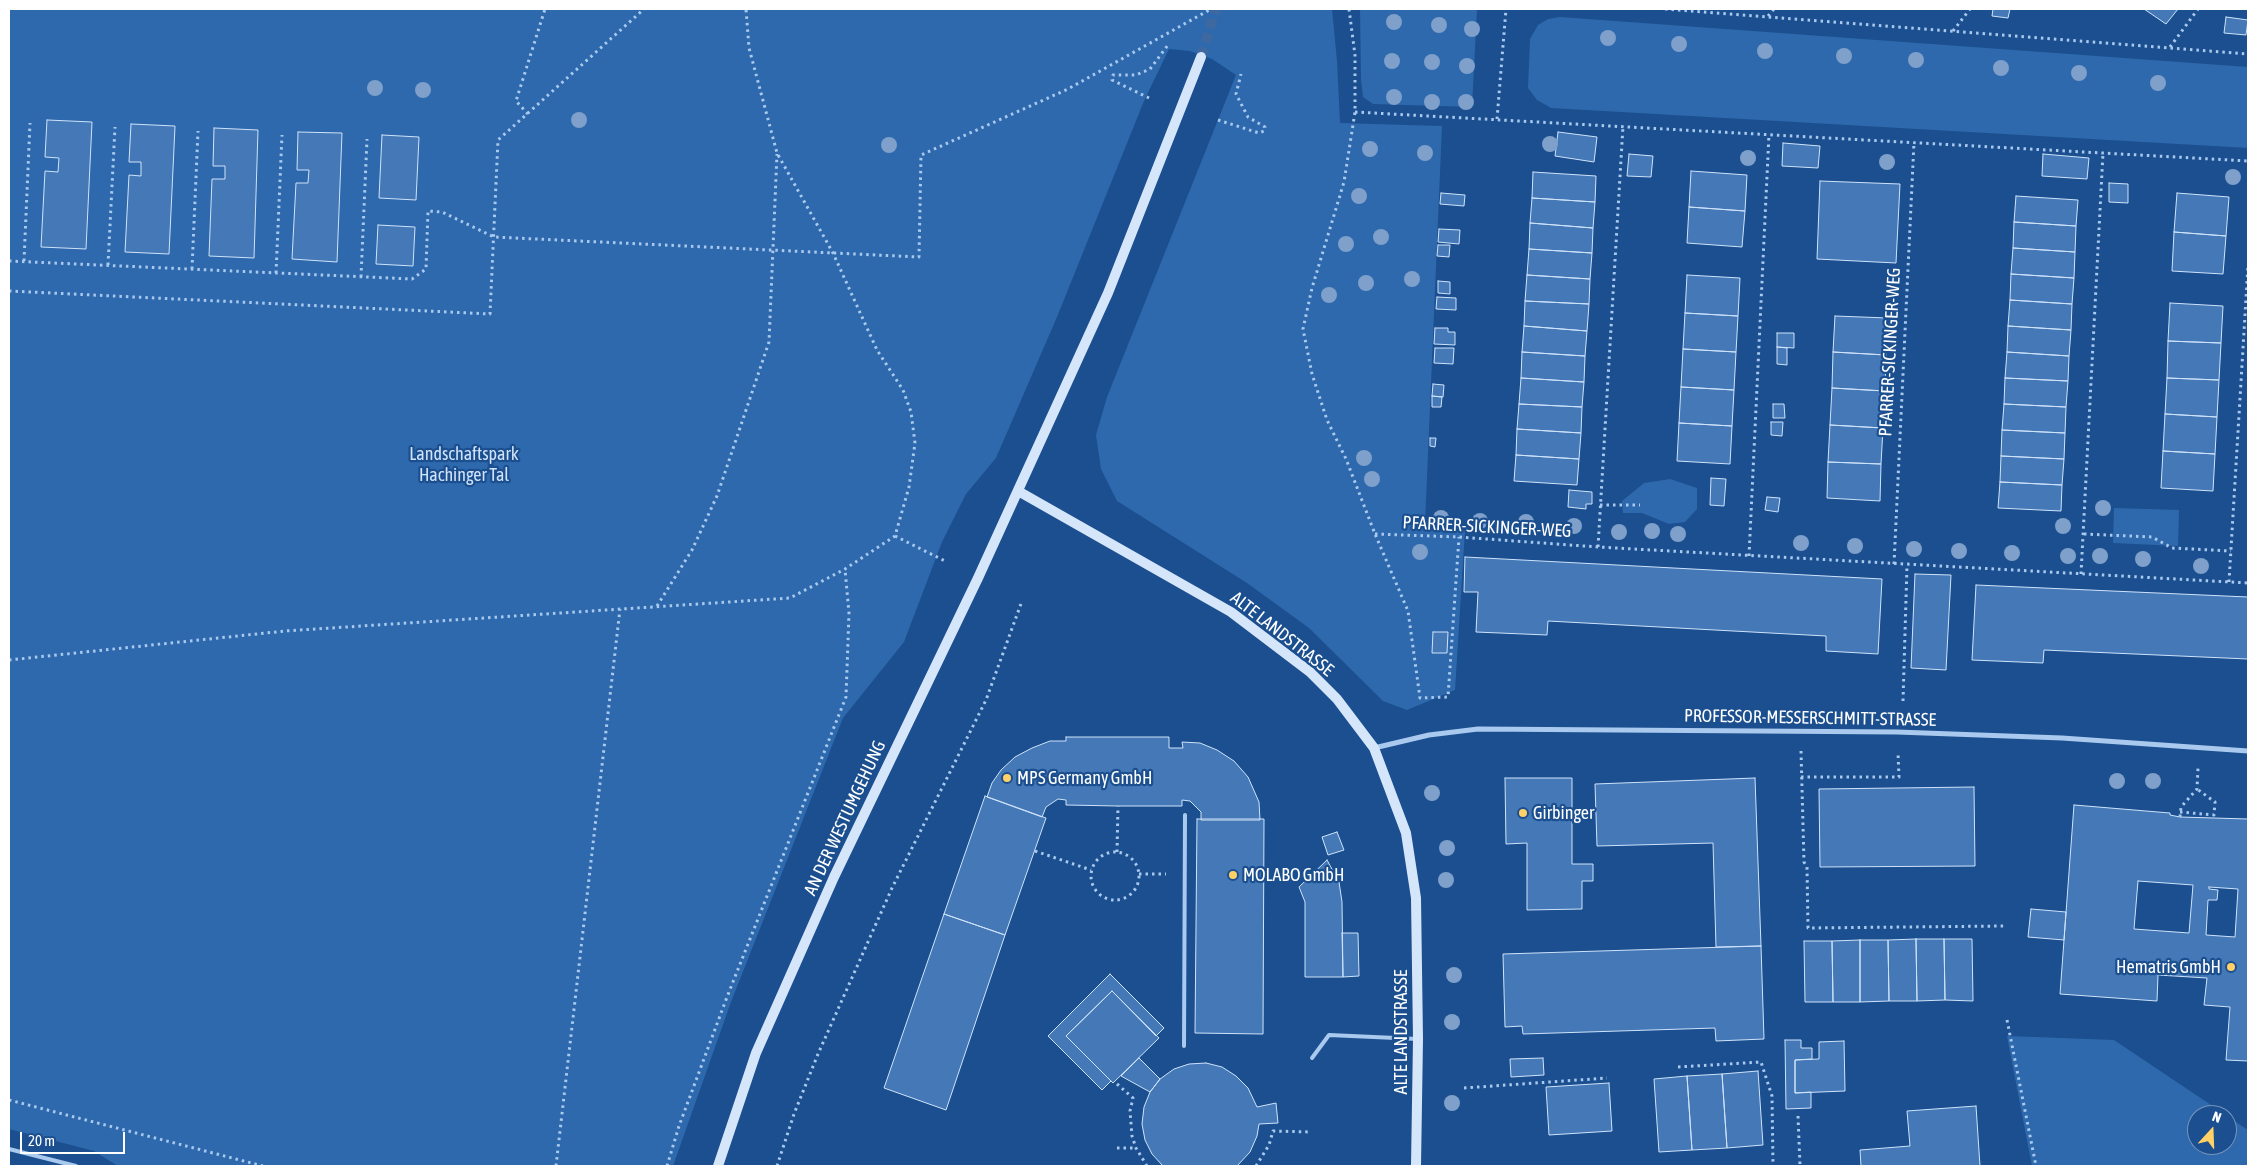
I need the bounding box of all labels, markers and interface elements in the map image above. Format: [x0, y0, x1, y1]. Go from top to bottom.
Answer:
street label: PFARRER-SICKINGER-WEG [1875, 267, 1905, 437]
park label: Landschaftspark Hachinger Tal [409, 443, 519, 486]
street label: PFARRER-SICKINGER-WEG [1402, 512, 1572, 542]
street label: ALTE LANDSTRASSE [1226, 587, 1338, 681]
street label: PROFESSOR-MESSERSCHMITT-STRASSE [1684, 705, 1936, 731]
street label: AN DER WESTUMGEHUNG [800, 737, 890, 899]
place label: MPS Germany GmbH [1017, 767, 1152, 789]
marker: MPS Germany GmbH [1001, 772, 1013, 784]
place label: Girbinger [1533, 802, 1594, 824]
marker: Girbinger [1517, 807, 1529, 819]
place label: MOLABO GmbH [1243, 864, 1344, 886]
marker: MOLABO GmbH [1227, 869, 1239, 881]
place label: Hematris GmbH [2116, 956, 2221, 978]
marker: Hematris GmbH [2225, 961, 2237, 973]
street label: ALTE LANDSTRASSE [1390, 970, 1412, 1094]
north arrow [2187, 1105, 2237, 1155]
text: N [2210, 1108, 2223, 1126]
scale bar [22, 1122, 128, 1154]
text: 20 m [28, 1132, 55, 1149]

